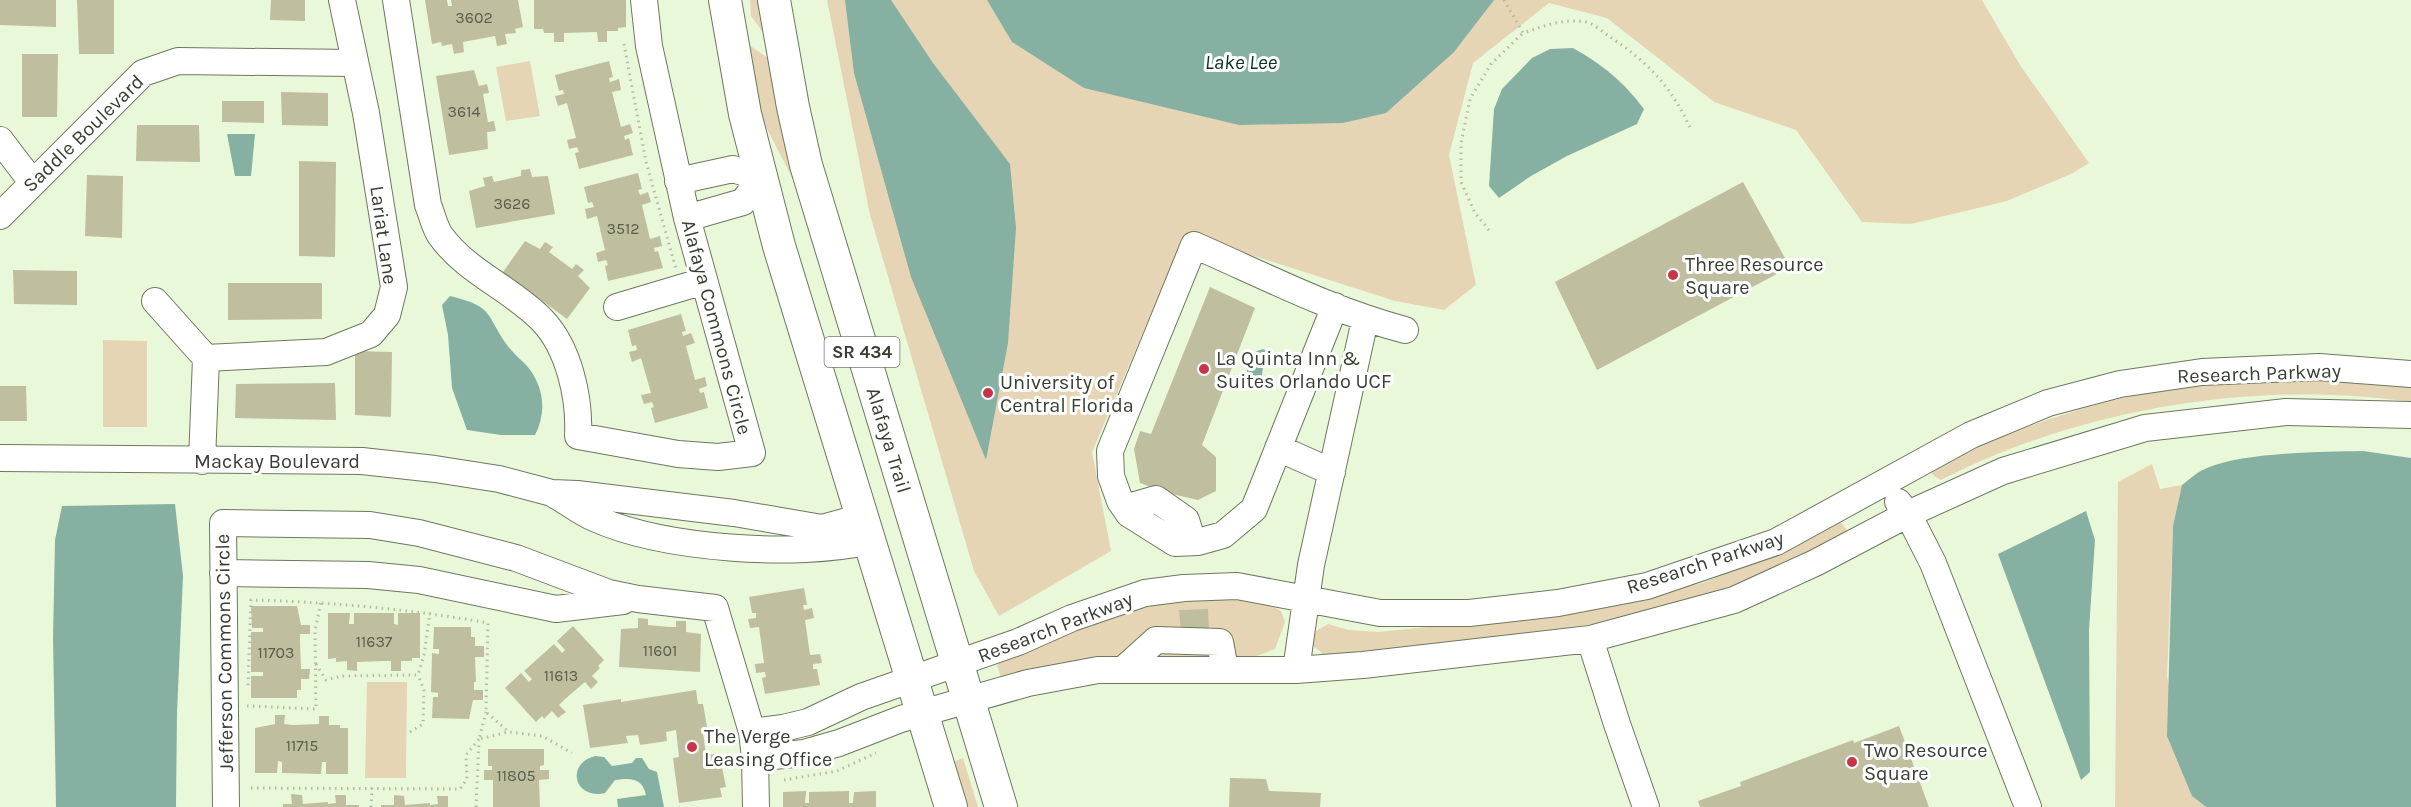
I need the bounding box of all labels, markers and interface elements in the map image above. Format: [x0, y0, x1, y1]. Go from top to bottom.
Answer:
house number: 3602 [455, 8, 493, 27]
water label: Lake Lee [1205, 50, 1278, 74]
street label: Saddle Boulevard [18, 70, 148, 197]
house number: 3614 [448, 102, 480, 121]
street label: Lariat Lane [365, 184, 402, 286]
house number: 3626 [493, 194, 531, 213]
street label: Alafaya Commons Circle [677, 217, 756, 437]
house number: 3512 [606, 219, 640, 238]
place label: Three Resource Square [1685, 253, 1824, 299]
marker: Three Resource Square [1666, 268, 1680, 282]
road number: SR 434 [824, 337, 900, 367]
place label: La Quinta Inn & Suites Orlando UCF [1216, 347, 1391, 393]
street label: Research Parkway [2177, 359, 2341, 388]
marker: La Quinta Inn & Suites Orlando UCF [1197, 362, 1211, 376]
place label: University of Central Florida [1000, 371, 1134, 417]
street label: Alafaya Trail [862, 384, 916, 496]
marker: University of Central Florida [981, 386, 995, 400]
street label: Mackay Boulevard [194, 450, 360, 473]
street label: Research Parkway [1624, 526, 1787, 599]
street label: Jefferson Commons Circle [211, 534, 238, 772]
street label: Research Parkway [974, 587, 1136, 668]
house number: 11637 [356, 632, 393, 651]
house number: 11601 [643, 641, 677, 660]
house number: 11703 [257, 643, 295, 662]
house number: 11613 [544, 666, 578, 685]
place label: The Verge Leasing Office [704, 725, 832, 771]
house number: 11715 [286, 736, 318, 755]
place label: Two Resource Square [1864, 739, 1988, 785]
marker: The Verge Leasing Office [685, 740, 699, 754]
marker: Two Resource Square [1845, 755, 1859, 769]
house number: 11805 [497, 766, 535, 785]

